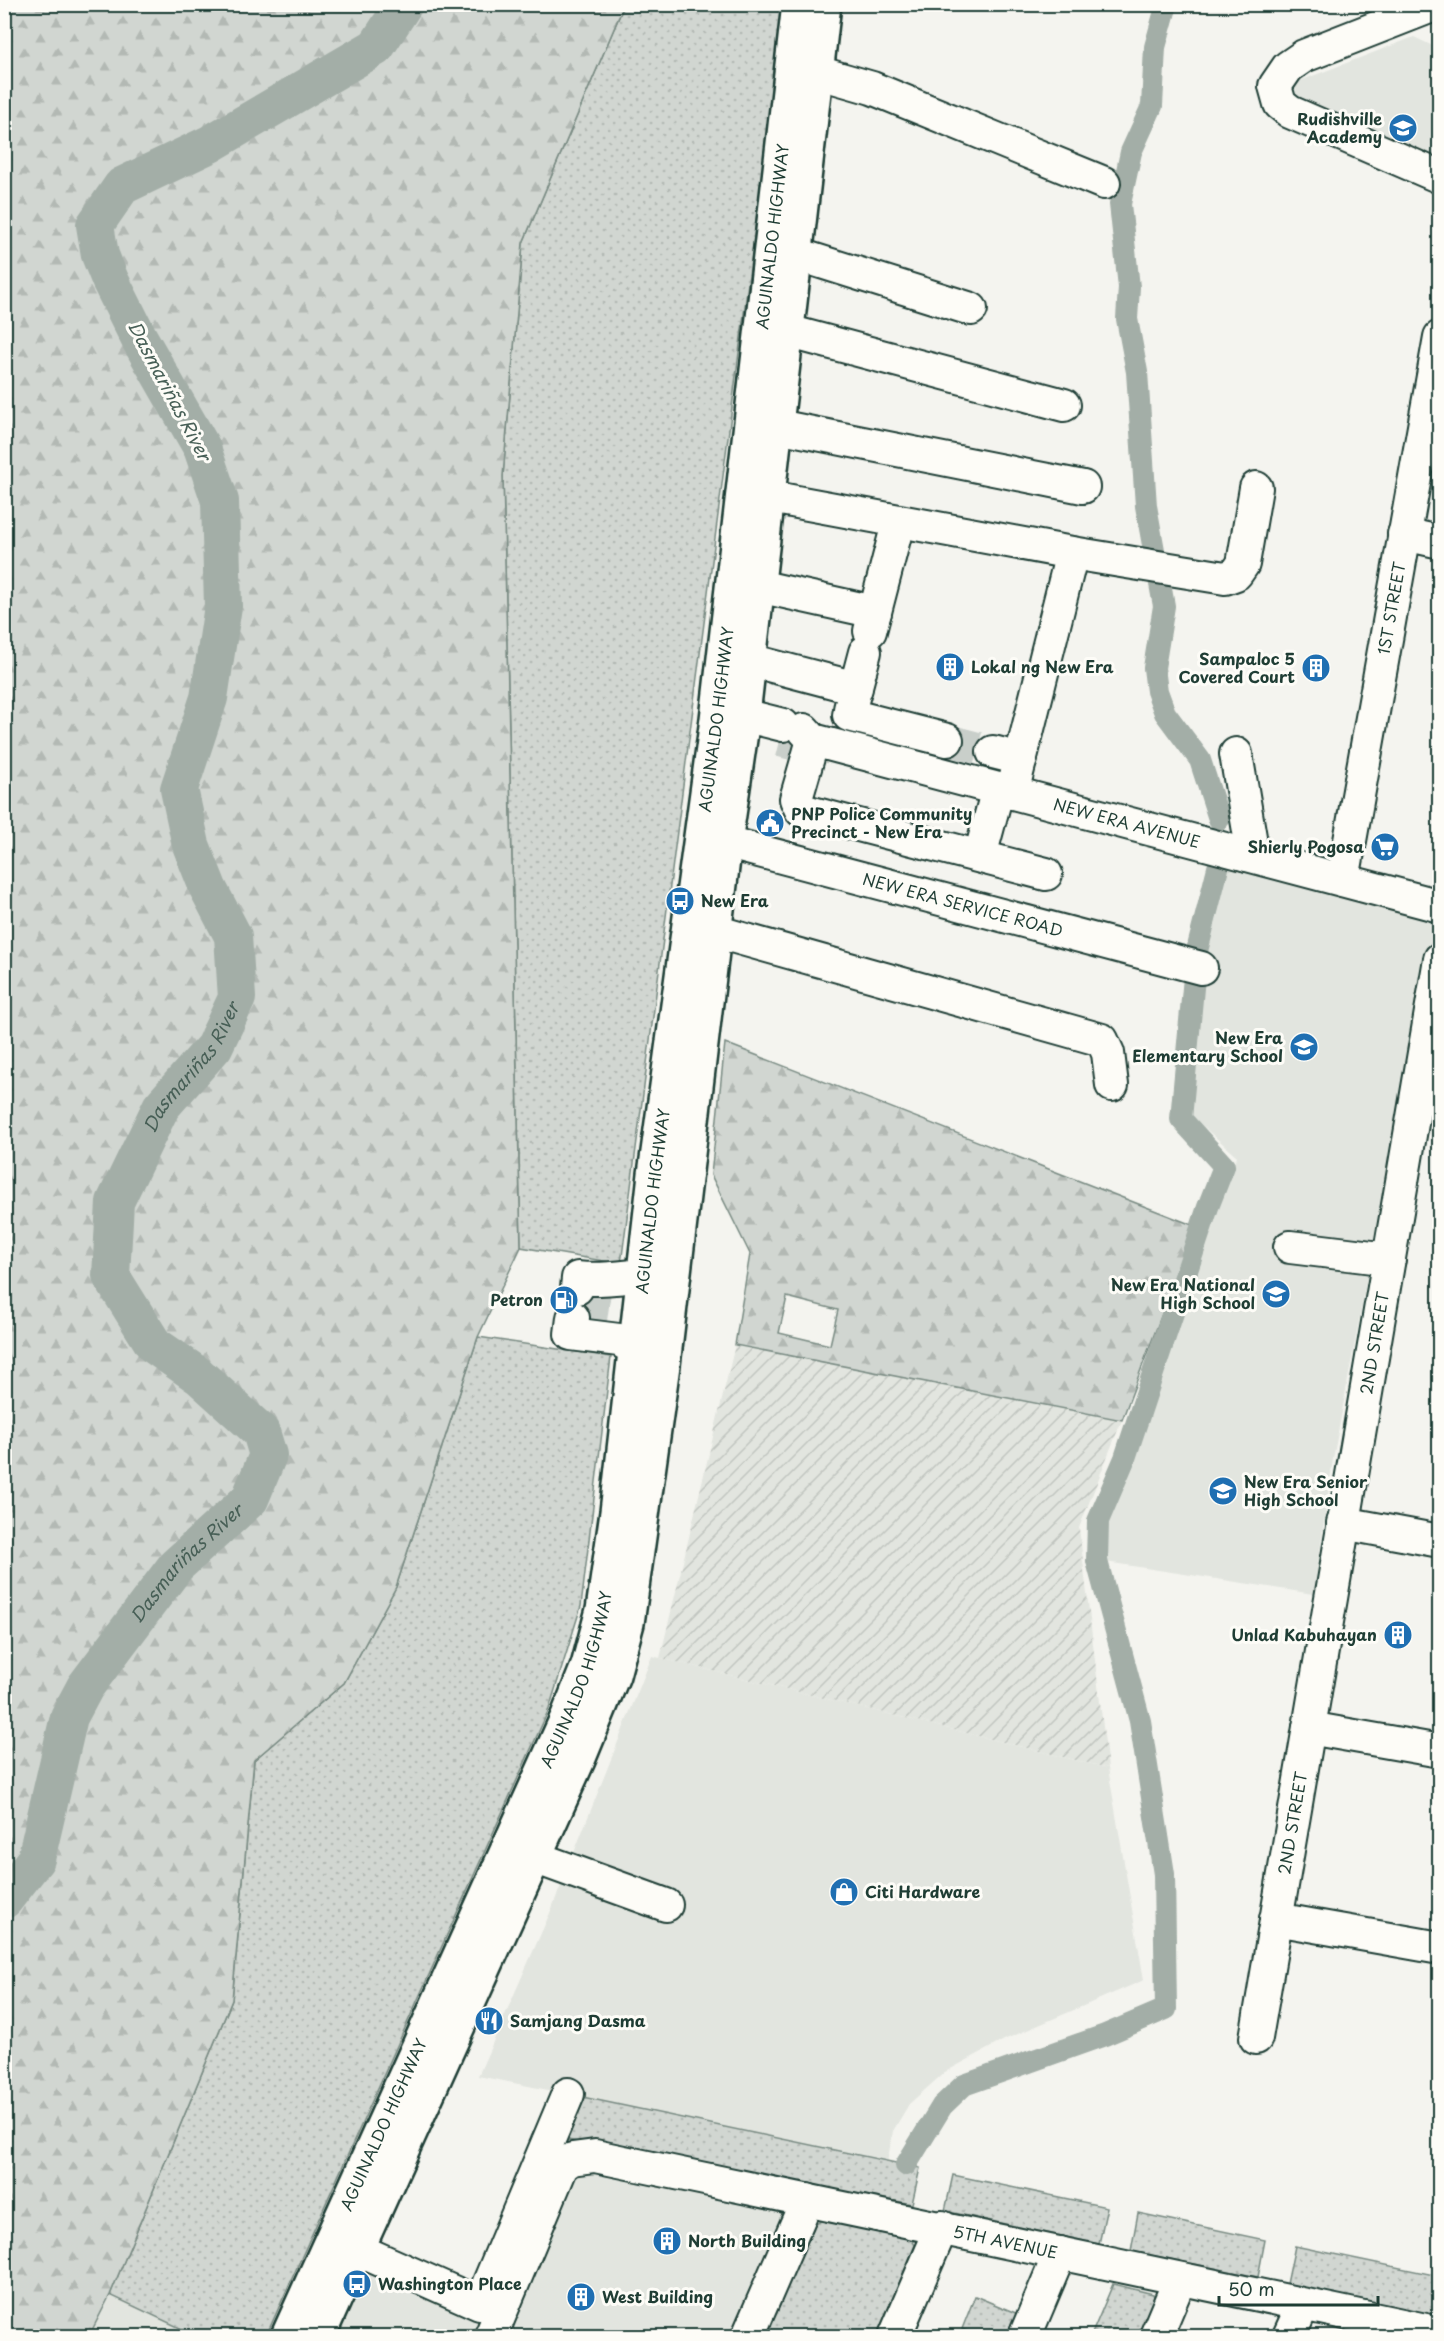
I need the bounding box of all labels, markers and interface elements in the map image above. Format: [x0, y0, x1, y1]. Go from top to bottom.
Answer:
place label: Rudishville Academy [1297, 106, 1382, 148]
school or university icon: Rudishville Academy [1387, 112, 1419, 144]
street label: AGUINALDO HIGHWAY [749, 142, 794, 331]
water label: Dasmariñas River [122, 315, 220, 468]
street label: 1ST STREET [1370, 560, 1411, 656]
street label: AGUINALDO HIGHWAY [691, 625, 739, 813]
place label: Sampaloc 5 Covered Court [1178, 646, 1295, 688]
building icon: Lokal ng New Era [934, 651, 966, 683]
building icon: Sampaloc 5 Covered Court [1300, 652, 1332, 684]
place label: Lokal ng New Era [971, 654, 1114, 678]
street label: NEW ERA AVENUE [1051, 791, 1203, 853]
place label: PNP Police Community Precinct - New Era [791, 801, 972, 843]
public building icon: PNP Police Community Precinct - New Era [754, 807, 786, 839]
supermarket icon: Shierly Pogosa [1369, 831, 1401, 863]
place label: Shierly Pogosa [1247, 834, 1364, 858]
street label: NEW ERA SERVICE ROAD [860, 866, 1066, 942]
bus stop icon: New Era [664, 885, 696, 917]
place label: New Era [701, 888, 769, 912]
water label: Dasmariñas River [136, 995, 246, 1137]
place label: New Era Elementary School [1132, 1025, 1283, 1067]
school or university icon: New Era Elementary School [1288, 1031, 1320, 1063]
street label: AGUINALDO HIGHWAY [629, 1107, 675, 1295]
place label: New Era National High School [1111, 1272, 1255, 1314]
school or university icon: New Era National High School [1260, 1278, 1292, 1310]
fuel station icon: Petron [548, 1284, 580, 1316]
place label: Petron [490, 1287, 543, 1311]
street label: 2ND STREET [1353, 1290, 1394, 1396]
place label: New Era Senior High School [1244, 1469, 1368, 1511]
school or university icon: New Era Senior High School [1207, 1475, 1239, 1507]
water label: Dasmariñas River [123, 1495, 250, 1628]
street label: AGUINALDO HIGHWAY [533, 1589, 617, 1771]
building icon: Unlad Kabuhayan [1382, 1619, 1414, 1651]
place label: Unlad Kabuhayan [1231, 1622, 1377, 1646]
street label: 2ND STREET [1271, 1770, 1312, 1876]
shop icon: Citi Hardware [828, 1876, 860, 1908]
place label: Citi Hardware [865, 1879, 980, 1903]
restaurant icon: Samjang Dasma [473, 2005, 505, 2037]
place label: Samjang Dasma [510, 2008, 646, 2032]
street label: AGUINALDO HIGHWAY [333, 2034, 432, 2214]
street label: 5TH AVENUE [951, 2218, 1060, 2264]
building icon: North Building [651, 2225, 683, 2257]
place label: North Building [688, 2228, 806, 2252]
bus stop icon: Washington Place [341, 2268, 373, 2300]
scale bar [1219, 2269, 1378, 2307]
place label: Washington Place [378, 2271, 522, 2295]
text: 50 m [1228, 2275, 1275, 2302]
building icon: West Building [565, 2281, 597, 2313]
place label: West Building [602, 2284, 713, 2308]

